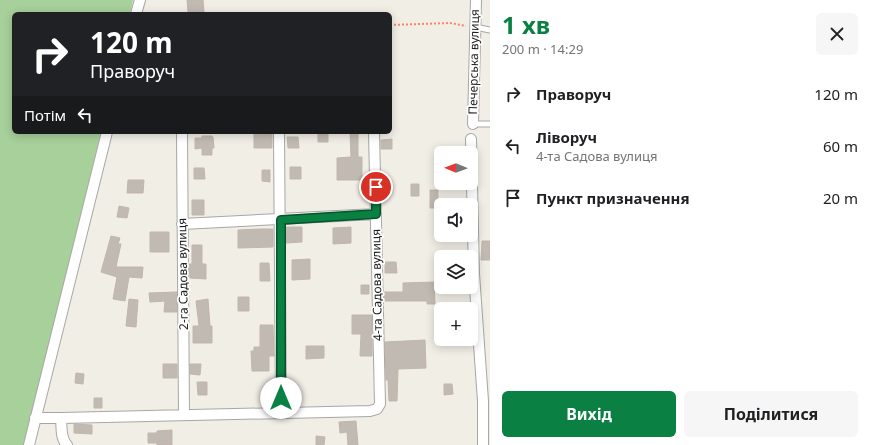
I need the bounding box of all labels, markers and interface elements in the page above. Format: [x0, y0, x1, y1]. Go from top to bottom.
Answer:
text: 1 хв [502, 8, 550, 41]
street label: Печерська вулиця [464, 9, 483, 115]
button: close [816, 13, 858, 55]
text: 120 m [90, 23, 173, 61]
icon: right [24, 28, 76, 80]
text: 200 m · 14:29 [502, 40, 583, 58]
text: Праворуч [90, 59, 175, 83]
icon: right [502, 83, 524, 105]
text: Праворуч [536, 84, 611, 104]
text: 120 m [814, 84, 858, 104]
icon: left [74, 104, 96, 126]
text: Потім [24, 105, 66, 125]
text: Ліворуч [536, 127, 597, 147]
icon: left [502, 135, 524, 157]
text: 60 m [823, 136, 858, 156]
north arrow [434, 146, 478, 190]
map controls [434, 146, 478, 346]
text: 4-та Садова вулиця [536, 147, 657, 165]
pin [359, 170, 393, 204]
icon: arrive [365, 176, 387, 198]
icon: arrive [502, 187, 524, 209]
text: Пункт призначення [536, 188, 690, 208]
text: 20 m [823, 188, 858, 208]
button: sound [434, 198, 478, 242]
street label: 2-га Садова вулиця [173, 218, 192, 330]
street label: 4-та Садова вулиця [367, 229, 386, 341]
button: layers [434, 250, 478, 294]
button: + [434, 302, 478, 346]
position arrow [260, 377, 302, 419]
button: Вихід [502, 391, 676, 437]
button: Поділитися [684, 391, 858, 437]

